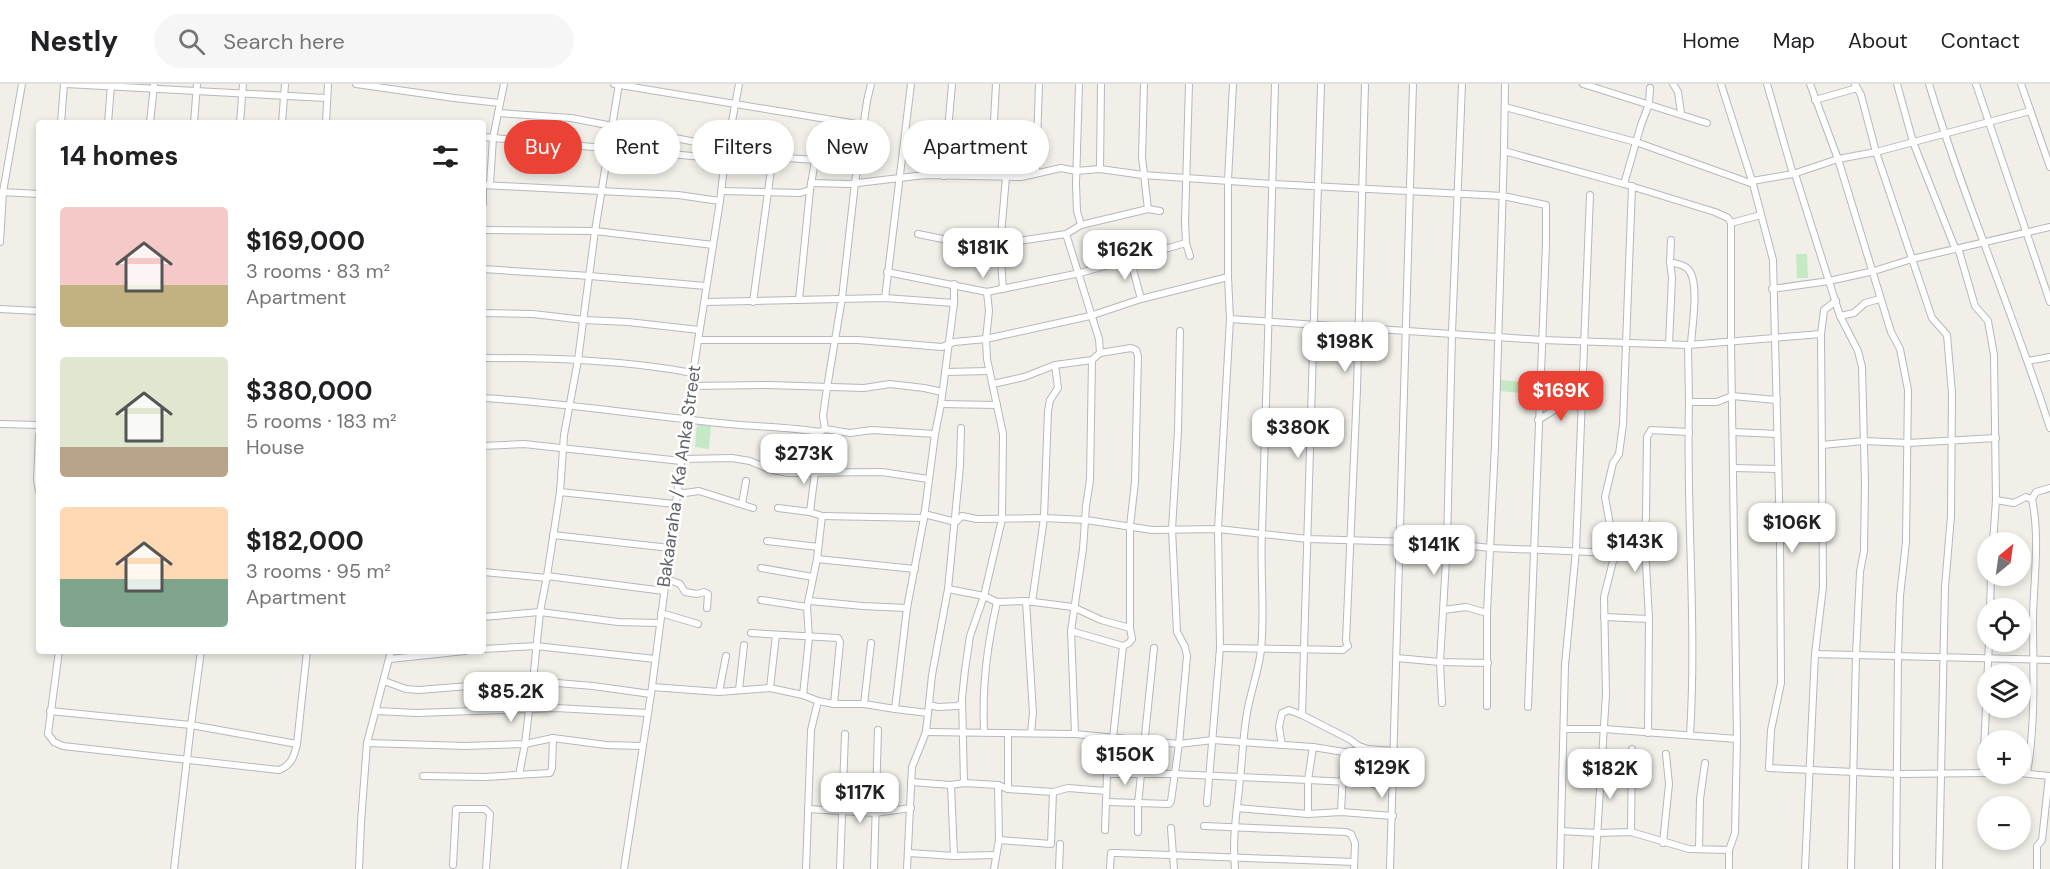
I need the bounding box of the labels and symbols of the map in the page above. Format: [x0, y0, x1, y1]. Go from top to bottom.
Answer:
pin: $181K [941, 228, 1025, 279]
pin: $162K [1083, 230, 1167, 281]
pin: $198K [1303, 322, 1387, 373]
street label: Bakaaraha / Ka Anka Street [652, 363, 706, 589]
pin: $169K [1519, 371, 1603, 422]
pin: $380K [1256, 408, 1340, 459]
pin: $273K [762, 434, 846, 485]
pin: $106K [1750, 503, 1834, 554]
pin: $143K [1593, 522, 1677, 573]
pin: $141K [1392, 525, 1476, 576]
north arrow [1977, 532, 2031, 586]
pin: $85.2K [462, 672, 560, 723]
pin: $150K [1083, 735, 1167, 786]
pin: $129K [1340, 748, 1424, 799]
pin: $182K [1568, 749, 1652, 800]
pin: $117K [818, 773, 902, 824]

